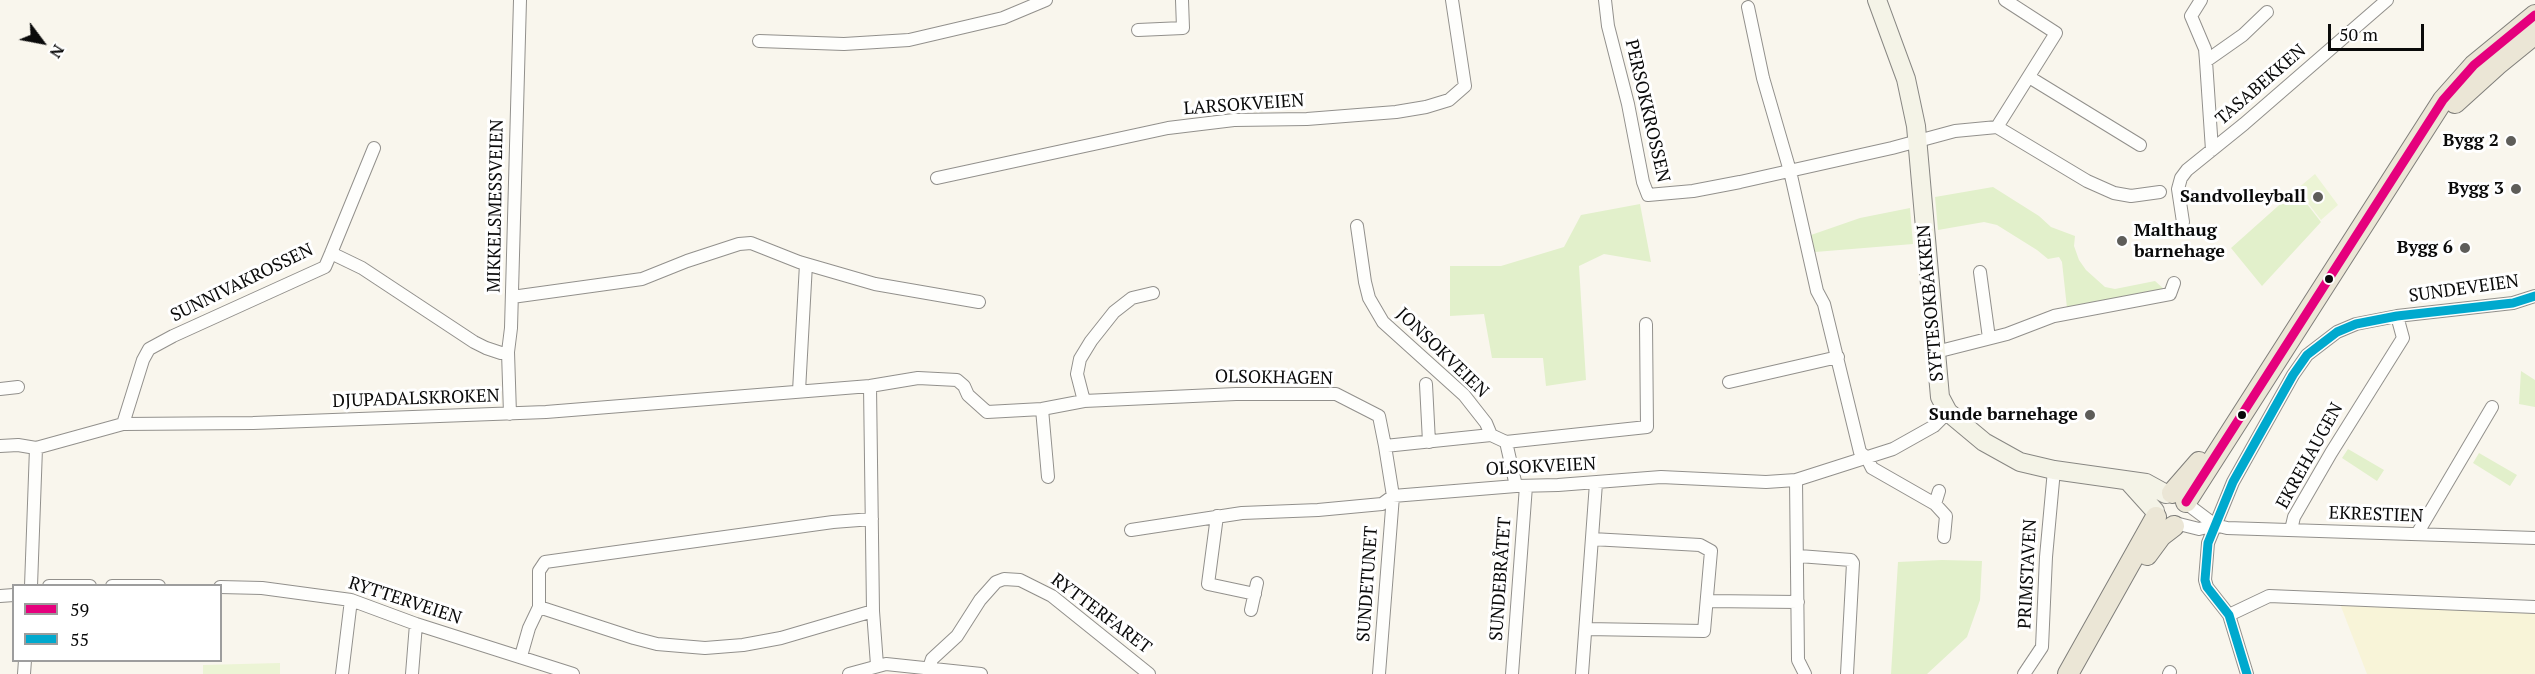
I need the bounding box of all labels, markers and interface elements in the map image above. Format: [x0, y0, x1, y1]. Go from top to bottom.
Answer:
north arrow [12, 12, 72, 72]
scale bar [2331, 12, 2427, 50]
text: 50 m [2339, 22, 2378, 46]
street label: PERSOKKROSSEN [1620, 37, 1674, 185]
street label: TASABEKKEN [2212, 40, 2310, 130]
text: N [45, 41, 70, 63]
street label: LARSOKVEIEN [1183, 90, 1305, 120]
street label: MIKKELSMESSVEIEN [484, 119, 508, 293]
place label: Bygg 2 [2443, 130, 2499, 152]
marker: Bygg 2 [2504, 134, 2518, 148]
place label: Bygg 3 [2448, 178, 2504, 200]
marker: Bygg 3 [2509, 182, 2523, 196]
place label: Sandvolleyball [2180, 186, 2306, 208]
marker: Sandvolleyball [2311, 190, 2325, 204]
place label: Malthaug barnehage [2134, 220, 2225, 262]
street label: SYFTESOKBAKKEN [1913, 224, 1949, 382]
marker: Malthaug barnehage [2115, 234, 2129, 248]
place label: Bygg 6 [2397, 237, 2453, 259]
street label: SUNNIVAKROSSEN [167, 239, 317, 327]
marker: Bygg 6 [2458, 241, 2472, 255]
street label: SUNDEVEIEN [2408, 271, 2520, 307]
unlabelled marker [2323, 273, 2335, 285]
street label: JONSOKVEIEN [1391, 304, 1493, 402]
street label: OLSOKHAGEN [1215, 366, 1333, 390]
street label: DJUPADALSKROKEN [332, 385, 500, 413]
street label: EKREHAUGEN [2272, 399, 2348, 513]
place label: Sunde barnehage [1929, 404, 2078, 426]
marker: Sunde barnehage [2083, 408, 2097, 422]
unlabelled marker [2236, 409, 2248, 421]
street label: OLSOKVEIEN [1485, 453, 1597, 481]
street label: EKRESTIEN [2328, 503, 2424, 527]
street label: SUNDEBRÅTET [1486, 516, 1516, 642]
street label: PRIMSTAVEN [2014, 519, 2042, 629]
street label: SUNDETUNET [1353, 525, 1383, 643]
street label: RYTTERFARET [1047, 569, 1155, 659]
street label: RYTTERVEIEN [346, 573, 464, 629]
legend [12, 584, 222, 662]
text: 59 [70, 597, 89, 621]
text: 55 [70, 627, 89, 651]

